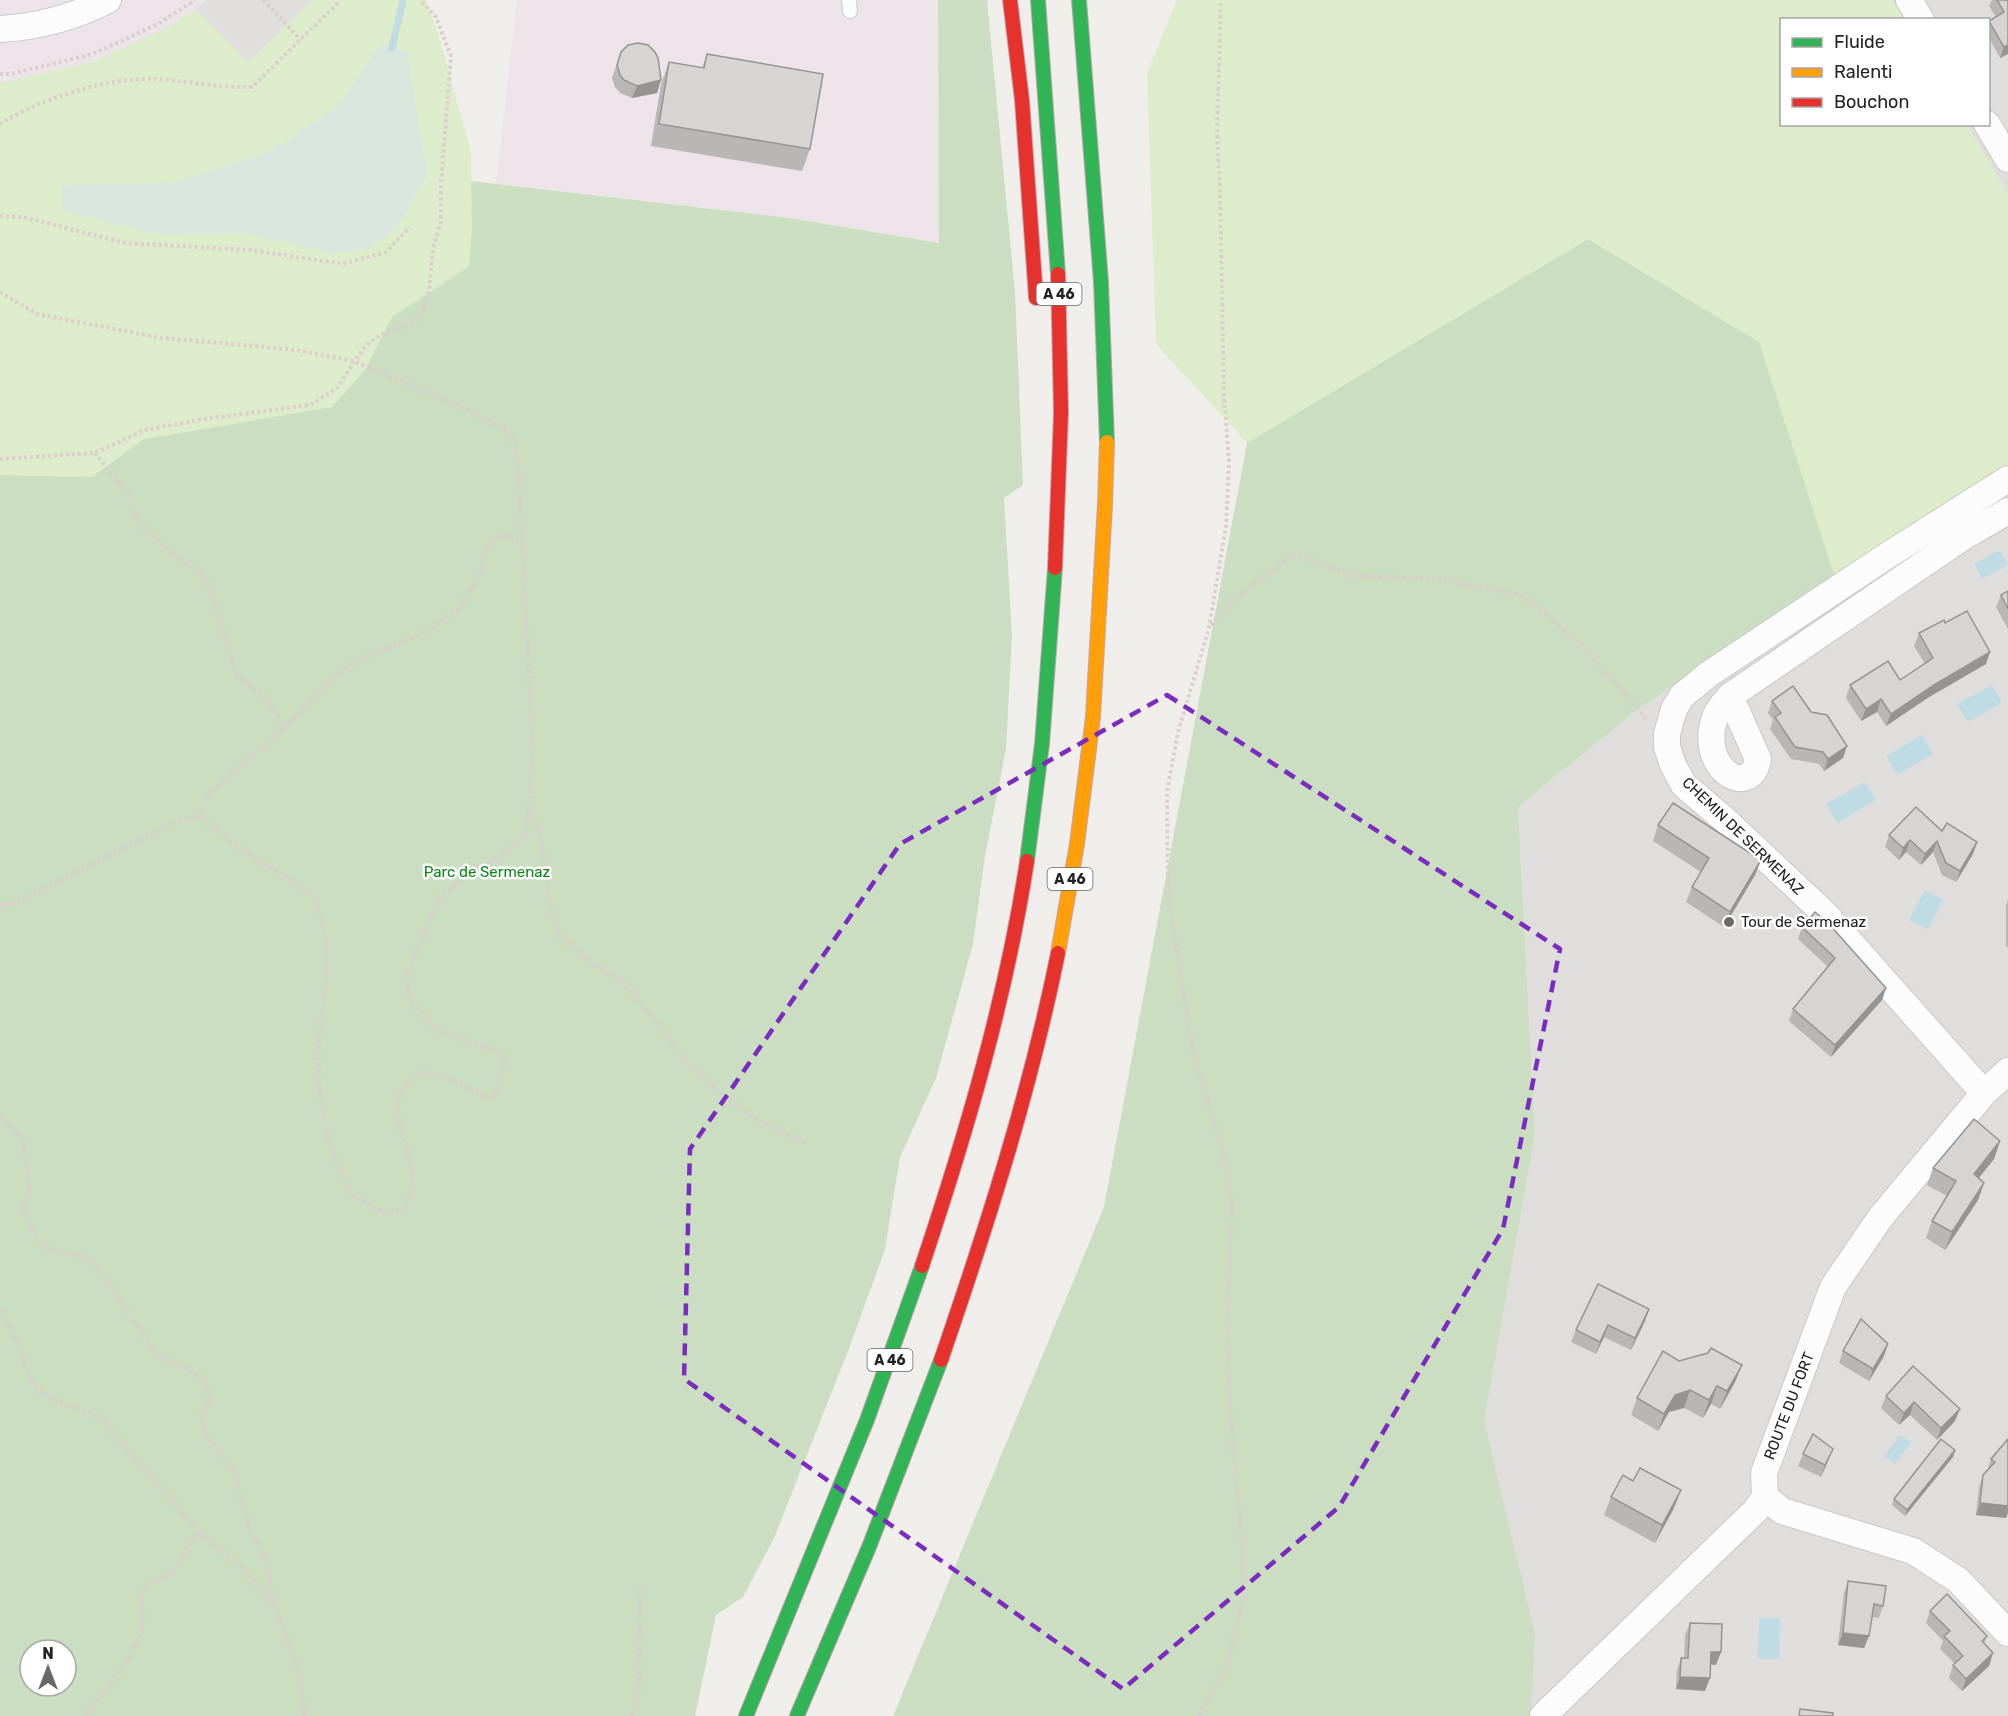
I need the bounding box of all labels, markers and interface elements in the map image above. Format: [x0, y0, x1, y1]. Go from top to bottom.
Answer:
legend [1780, 18, 1990, 126]
text: Fluide [1834, 31, 1885, 53]
text: Ralenti [1834, 61, 1892, 83]
text: Bouchon [1834, 91, 1909, 113]
road number: A 46 [1036, 283, 1082, 305]
street label: CHEMIN DE SERMENAZ [1679, 773, 1807, 899]
park label: Parc de Sermenaz [424, 863, 551, 881]
road number: A 46 [1048, 868, 1092, 890]
place label: Tour de Sermenaz [1741, 913, 1866, 931]
marker: Tour de Sermenaz [1722, 915, 1736, 929]
road number: A 46 [868, 1349, 912, 1371]
street label: ROUTE DU FORT [1760, 1349, 1818, 1462]
north arrow [18, 1638, 78, 1698]
text: N [42, 1644, 54, 1663]

